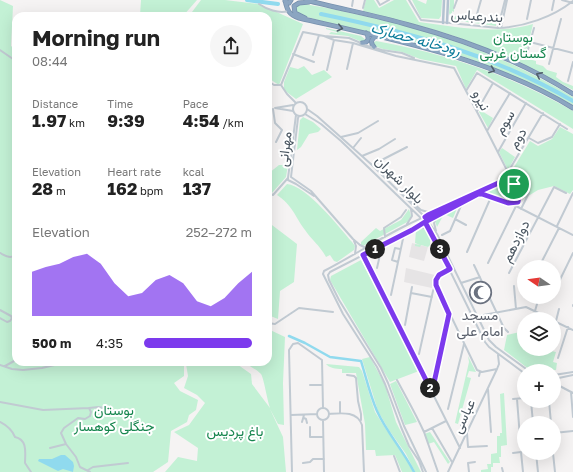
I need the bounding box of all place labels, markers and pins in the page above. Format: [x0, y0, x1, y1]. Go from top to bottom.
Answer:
pin [497, 167, 531, 201]
pin: 1 [365, 239, 385, 259]
pin: 3 [430, 239, 450, 259]
mosque icon: مسجد امام علی [467, 279, 493, 305]
place label: مسجد امام علی [456, 306, 504, 340]
pin: 2 [420, 378, 440, 398]

